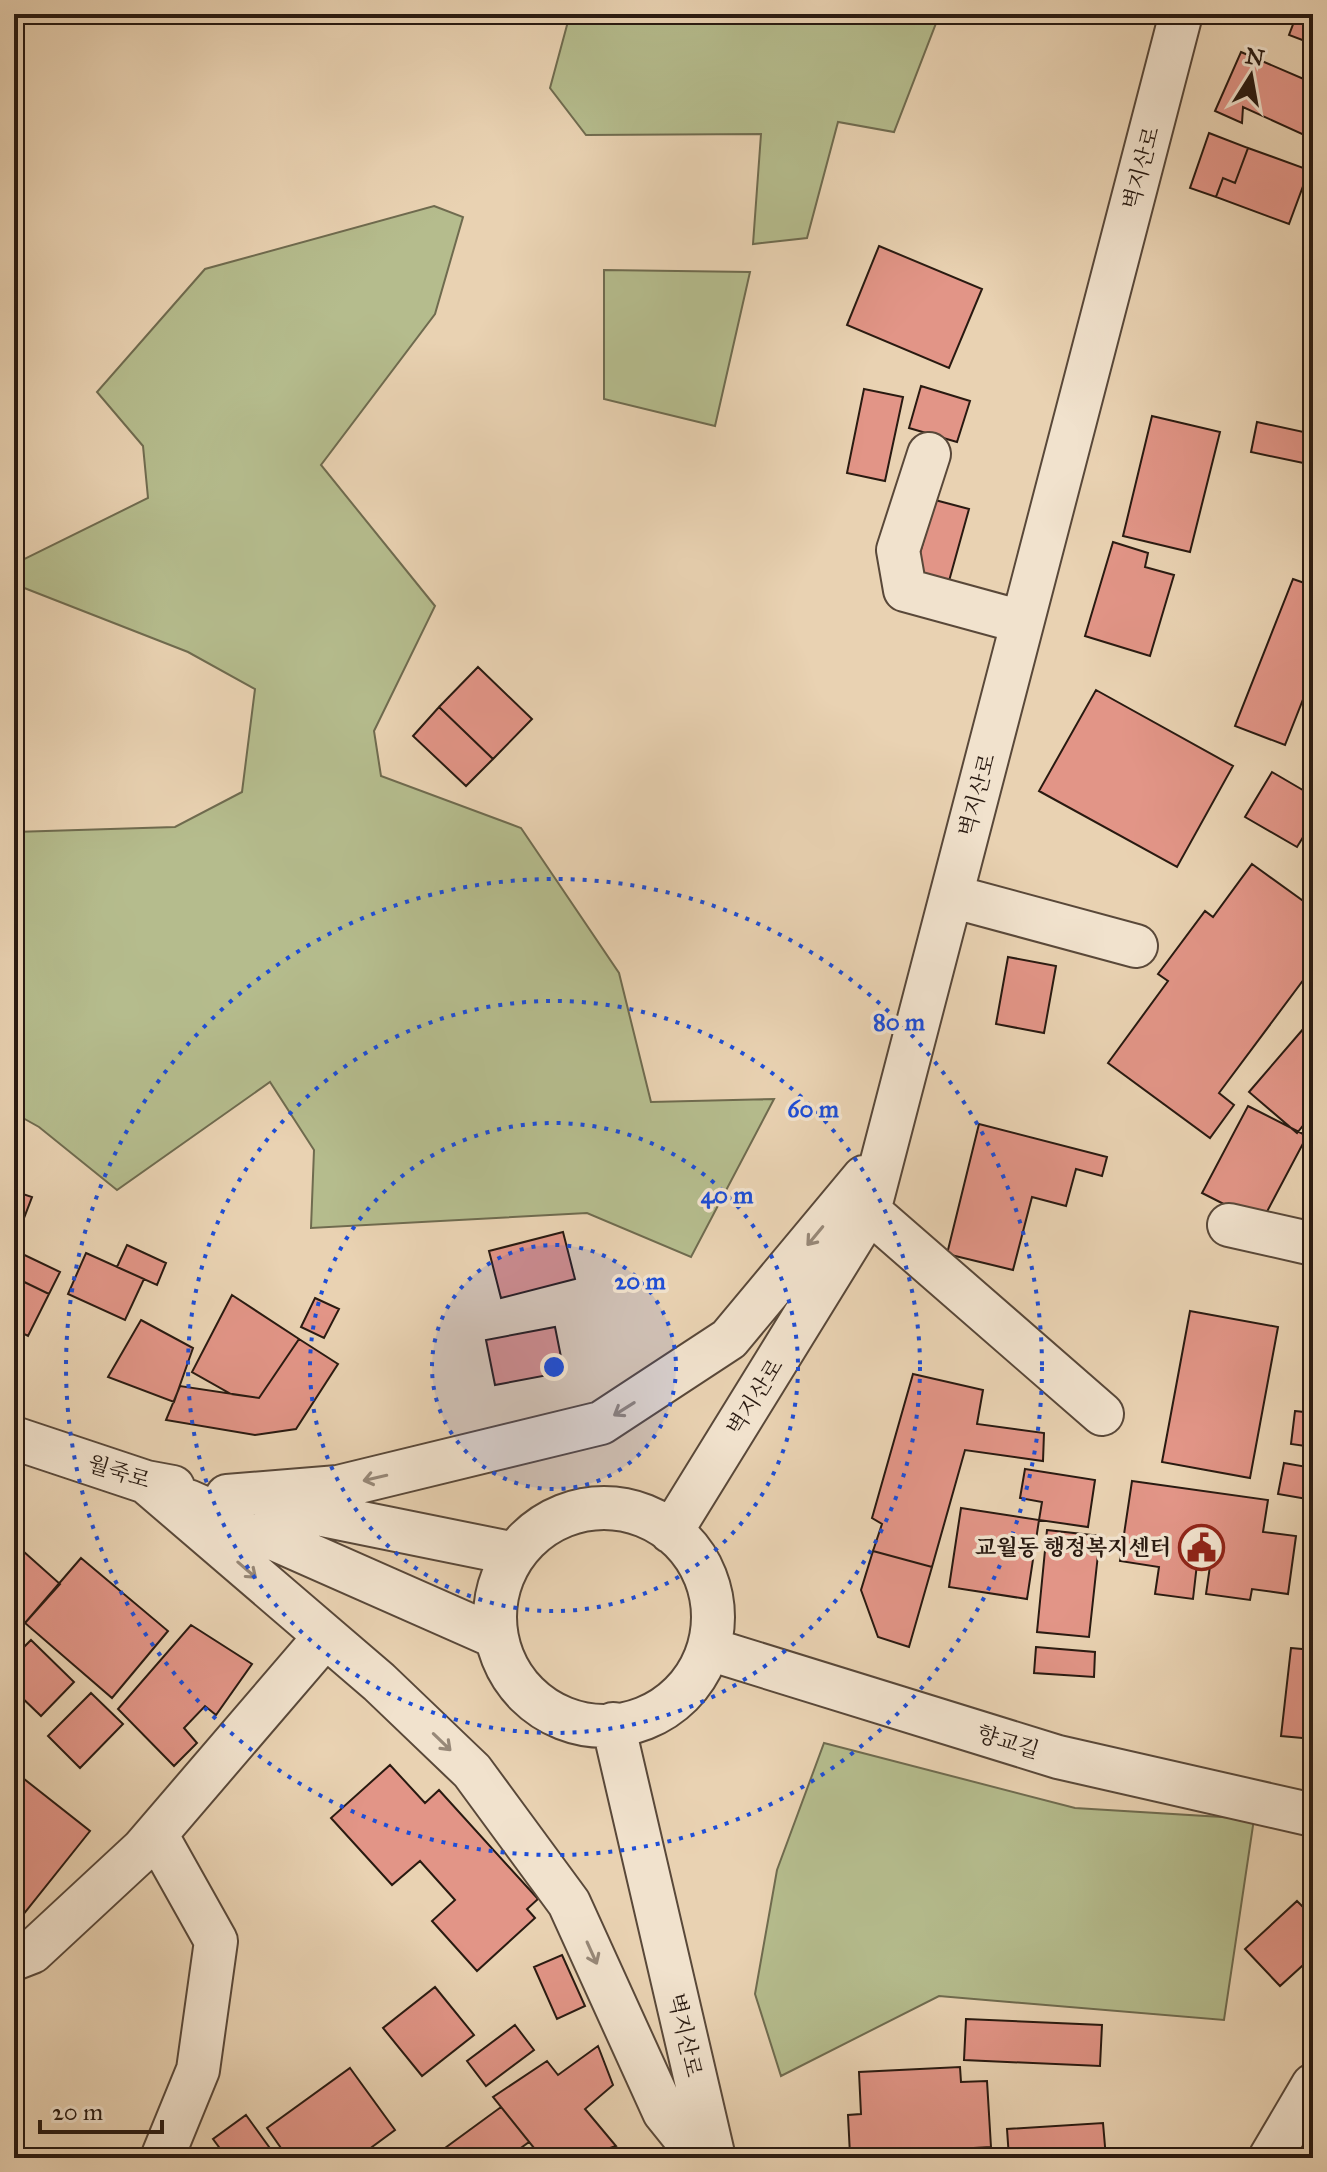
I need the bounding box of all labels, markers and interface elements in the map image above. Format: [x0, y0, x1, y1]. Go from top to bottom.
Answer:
north arrow [1211, 36, 1291, 116]
text: N [1243, 42, 1267, 72]
street label: 벽지산로 [1117, 123, 1165, 213]
street label: 벽지산로 [953, 750, 1001, 840]
text: 80 m [873, 1007, 926, 1037]
text: 60 m [787, 1094, 840, 1124]
text: 40 m [701, 1180, 754, 1210]
one-way arrow [806, 1225, 824, 1246]
text: 20 m [614, 1266, 666, 1296]
centre of rings [540, 1353, 568, 1381]
street label: 벽지산로 [721, 1354, 789, 1440]
one-way arrow [613, 1401, 636, 1417]
street label: 월죽로 [85, 1450, 153, 1494]
one-way arrow [363, 1472, 388, 1487]
public building icon: 교월동 행정복지센터 [1178, 1523, 1226, 1571]
place label: 교월동 행정복지센터 [975, 1534, 1171, 1561]
one-way arrow [237, 1561, 257, 1579]
street label: 향교길 [974, 1720, 1042, 1764]
one-way arrow [432, 1733, 452, 1752]
one-way arrow [585, 1940, 600, 1965]
street label: 벽지산로 [662, 1991, 708, 2079]
scale bar [40, 2084, 162, 2134]
text: 20 m [52, 2097, 103, 2127]

